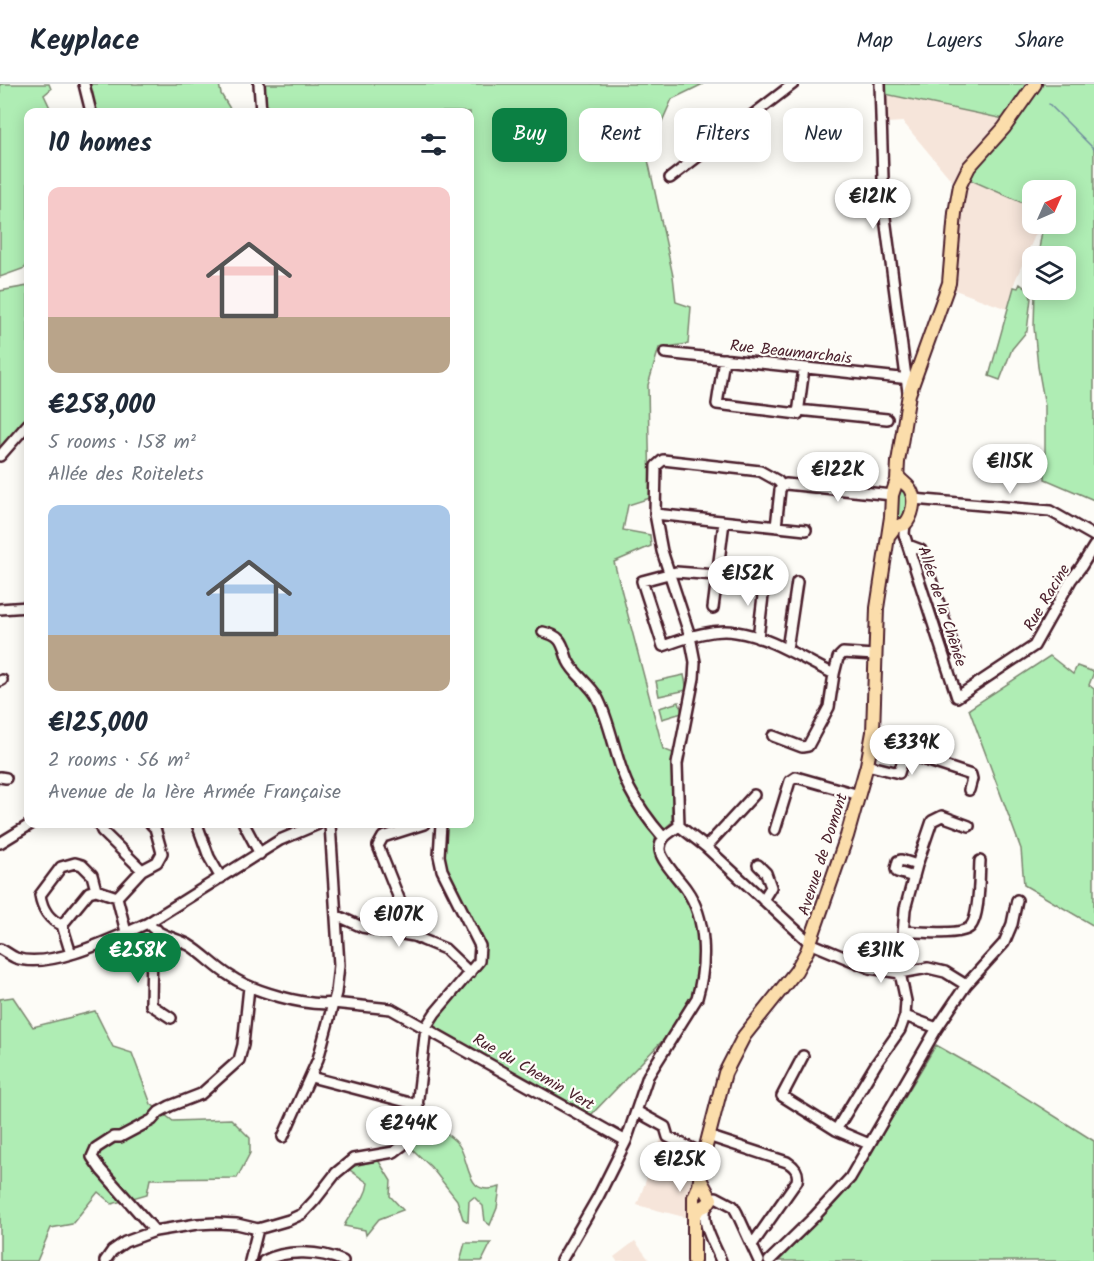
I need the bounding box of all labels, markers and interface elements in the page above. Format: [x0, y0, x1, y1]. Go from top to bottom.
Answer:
text: Keyplace [30, 19, 139, 64]
text: Map [856, 25, 893, 58]
text: Layers [926, 25, 982, 58]
text: Share [1015, 25, 1064, 58]
chip: Buy [492, 108, 567, 162]
chip: Rent [579, 108, 662, 162]
chip: Filters [674, 108, 771, 162]
chip: New [783, 108, 863, 162]
text: 10 homes [48, 123, 152, 165]
icon: filters [417, 128, 450, 161]
pin: €121K [831, 179, 915, 230]
north arrow [1022, 180, 1076, 234]
map controls [1022, 180, 1076, 300]
text: €121K [849, 182, 897, 214]
icon: home [195, 226, 303, 334]
button: layers [1022, 246, 1076, 300]
street label: Rue Beaumarchais [729, 334, 853, 371]
text: €258,000 [48, 385, 155, 427]
text: 5 rooms · 158 m² [48, 427, 196, 459]
pin: €115K [968, 444, 1052, 495]
text: €115K [987, 447, 1033, 479]
pin: €122K [796, 452, 880, 503]
text: €122K [811, 455, 865, 487]
text: Allée des Roitelets [48, 459, 204, 491]
street label: Allée de la Chênée [910, 543, 973, 670]
icon: home [195, 544, 303, 652]
pin: €152K [706, 556, 790, 607]
text: €152K [722, 559, 774, 591]
street label: Rue Racine [1017, 560, 1077, 636]
text: €125,000 [48, 703, 147, 745]
pin: €339K [870, 725, 954, 776]
text: €339K [884, 728, 940, 760]
text: 2 rooms · 56 m² [48, 745, 190, 777]
text: Avenue de la 1ère Armée Française [48, 777, 341, 809]
street label: Avenue de Domont [792, 789, 855, 919]
pin: €107K [357, 897, 441, 948]
text: €107K [374, 900, 424, 932]
pin: €258K [96, 933, 180, 984]
pin: €311K [839, 933, 923, 984]
text: €258K [109, 936, 167, 968]
text: €311K [857, 936, 905, 968]
street label: Rue du Chemin Vert [468, 1027, 599, 1118]
pin: €244K [367, 1106, 451, 1157]
text: €244K [380, 1109, 438, 1141]
pin: €125K [638, 1142, 722, 1193]
text: €125K [654, 1145, 706, 1177]

